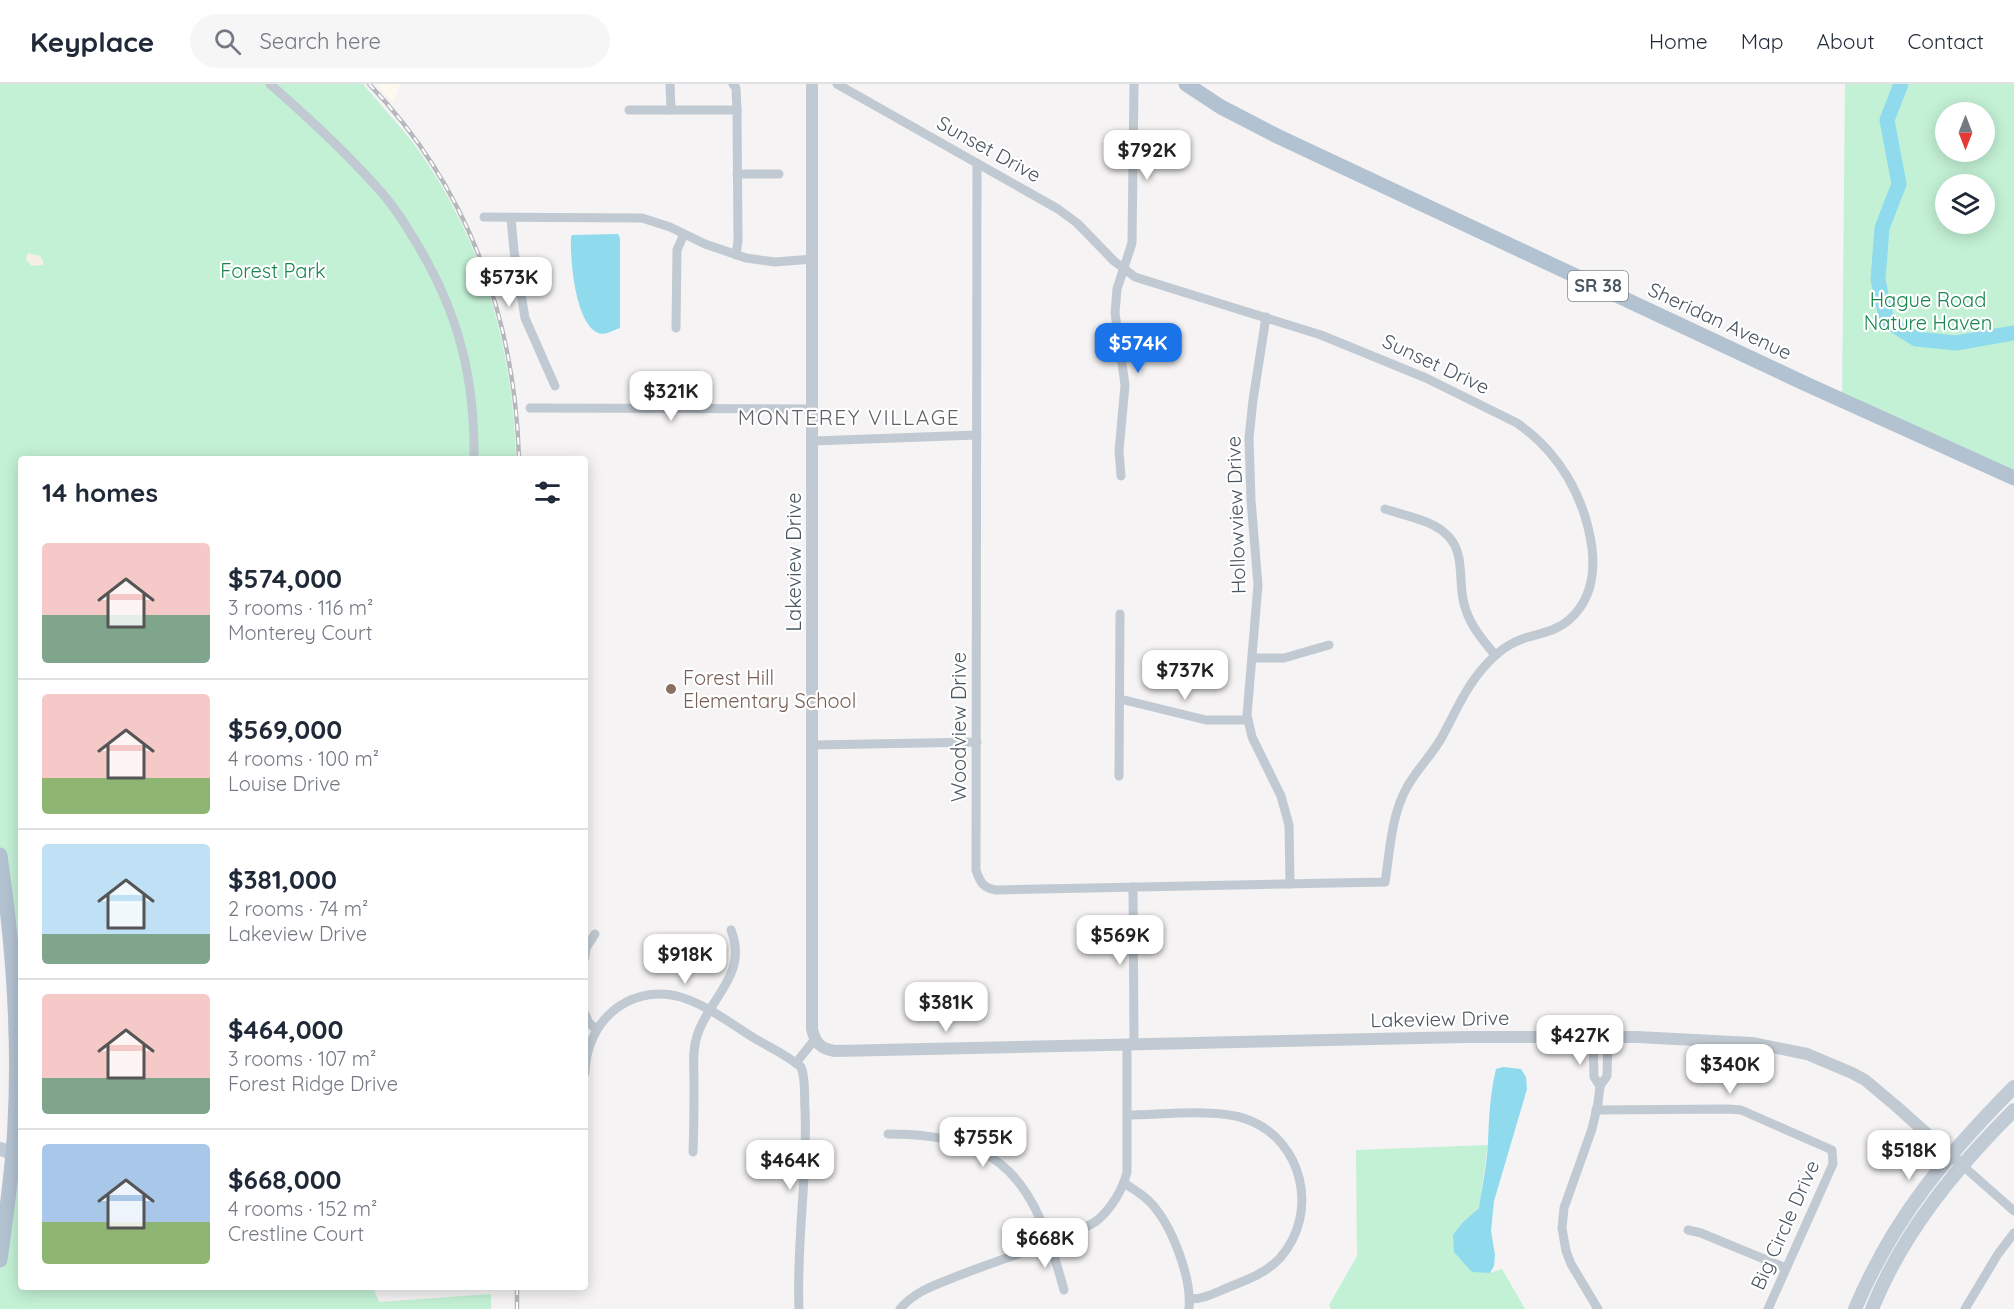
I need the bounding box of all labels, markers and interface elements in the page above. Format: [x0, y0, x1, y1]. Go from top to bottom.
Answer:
search box [190, 14, 610, 68]
text: Keyplace [30, 24, 154, 59]
icon: search [211, 25, 244, 58]
text: Search here [259, 27, 381, 55]
text: Home [1649, 28, 1708, 54]
text: Map [1741, 28, 1784, 54]
text: About [1817, 28, 1875, 54]
text: Contact [1908, 28, 1984, 54]
north arrow [1935, 102, 1995, 162]
map controls [1935, 102, 1995, 234]
street label: Sunset Drive [933, 110, 1046, 187]
pin: $792K [1105, 130, 1189, 181]
text: $792K [1118, 137, 1176, 162]
button: layers [1935, 174, 1995, 234]
pin: $573K [467, 257, 551, 308]
park label: Forest Park [220, 258, 326, 283]
text: $573K [480, 264, 538, 289]
road number: SR 38 [1568, 271, 1628, 301]
street label: Sheridan Avenue [1644, 276, 1796, 365]
park label: Hague Road Nature Haven [1864, 287, 1992, 335]
pin: $574K [1096, 323, 1180, 374]
street label: Sunset Drive [1379, 328, 1494, 399]
text: $574K [1109, 330, 1167, 355]
pin: $321K [629, 371, 713, 422]
text: $321K [644, 378, 698, 403]
district label: MONTEREY VILLAGE [738, 404, 960, 430]
street label: Hollowview Drive [1220, 436, 1251, 595]
text: 14 homes [42, 476, 158, 509]
icon: filters [531, 476, 564, 509]
street label: Lakeview Drive [781, 492, 806, 632]
text: $574,000 [228, 562, 342, 595]
icon: home [90, 567, 162, 639]
text: 3 rooms · 116 m² [228, 595, 373, 620]
text: Monterey Court [228, 620, 372, 645]
pin: $737K [1143, 650, 1227, 701]
street label: Woodview Drive [946, 652, 971, 802]
text: $737K [1156, 657, 1214, 682]
place label: Forest Hill Elementary School [683, 665, 856, 713]
marker: Forest Hill Elementary School [664, 682, 678, 696]
text: $569,000 [228, 713, 342, 746]
icon: home [90, 718, 162, 790]
text: 4 rooms · 100 m² [228, 746, 379, 771]
text: Louise Drive [228, 771, 341, 796]
text: $381,000 [228, 863, 337, 896]
icon: home [90, 868, 162, 940]
text: 2 rooms · 74 m² [228, 896, 368, 921]
pin: $569K [1078, 915, 1162, 966]
text: Lakeview Drive [228, 921, 367, 946]
text: $569K [1091, 922, 1149, 947]
pin: $918K [643, 934, 727, 985]
text: $918K [657, 941, 713, 966]
pin: $381K [904, 982, 988, 1033]
text: $381K [919, 989, 973, 1014]
street label: Lakeview Drive [1370, 1005, 1510, 1032]
text: $464,000 [228, 1013, 344, 1046]
pin: $427K [1538, 1015, 1622, 1066]
icon: home [90, 1018, 162, 1090]
text: $427K [1550, 1022, 1610, 1047]
pin: $340K [1688, 1044, 1772, 1095]
text: 3 rooms · 107 m² [228, 1046, 376, 1071]
text: $340K [1700, 1051, 1760, 1076]
text: Forest Ridge Drive [228, 1071, 398, 1096]
pin: $755K [941, 1117, 1025, 1168]
text: $755K [953, 1124, 1013, 1149]
pin: $518K [1867, 1130, 1951, 1181]
text: $518K [1881, 1137, 1937, 1162]
pin: $464K [748, 1140, 832, 1191]
text: $464K [760, 1147, 820, 1172]
street label: Big Circle Drive [1745, 1156, 1824, 1294]
text: $668,000 [228, 1163, 342, 1196]
icon: home [90, 1168, 162, 1240]
text: 4 rooms · 152 m² [228, 1196, 377, 1221]
pin: $668K [1003, 1218, 1087, 1269]
text: Crestline Court [228, 1221, 364, 1246]
text: $668K [1016, 1225, 1074, 1250]

